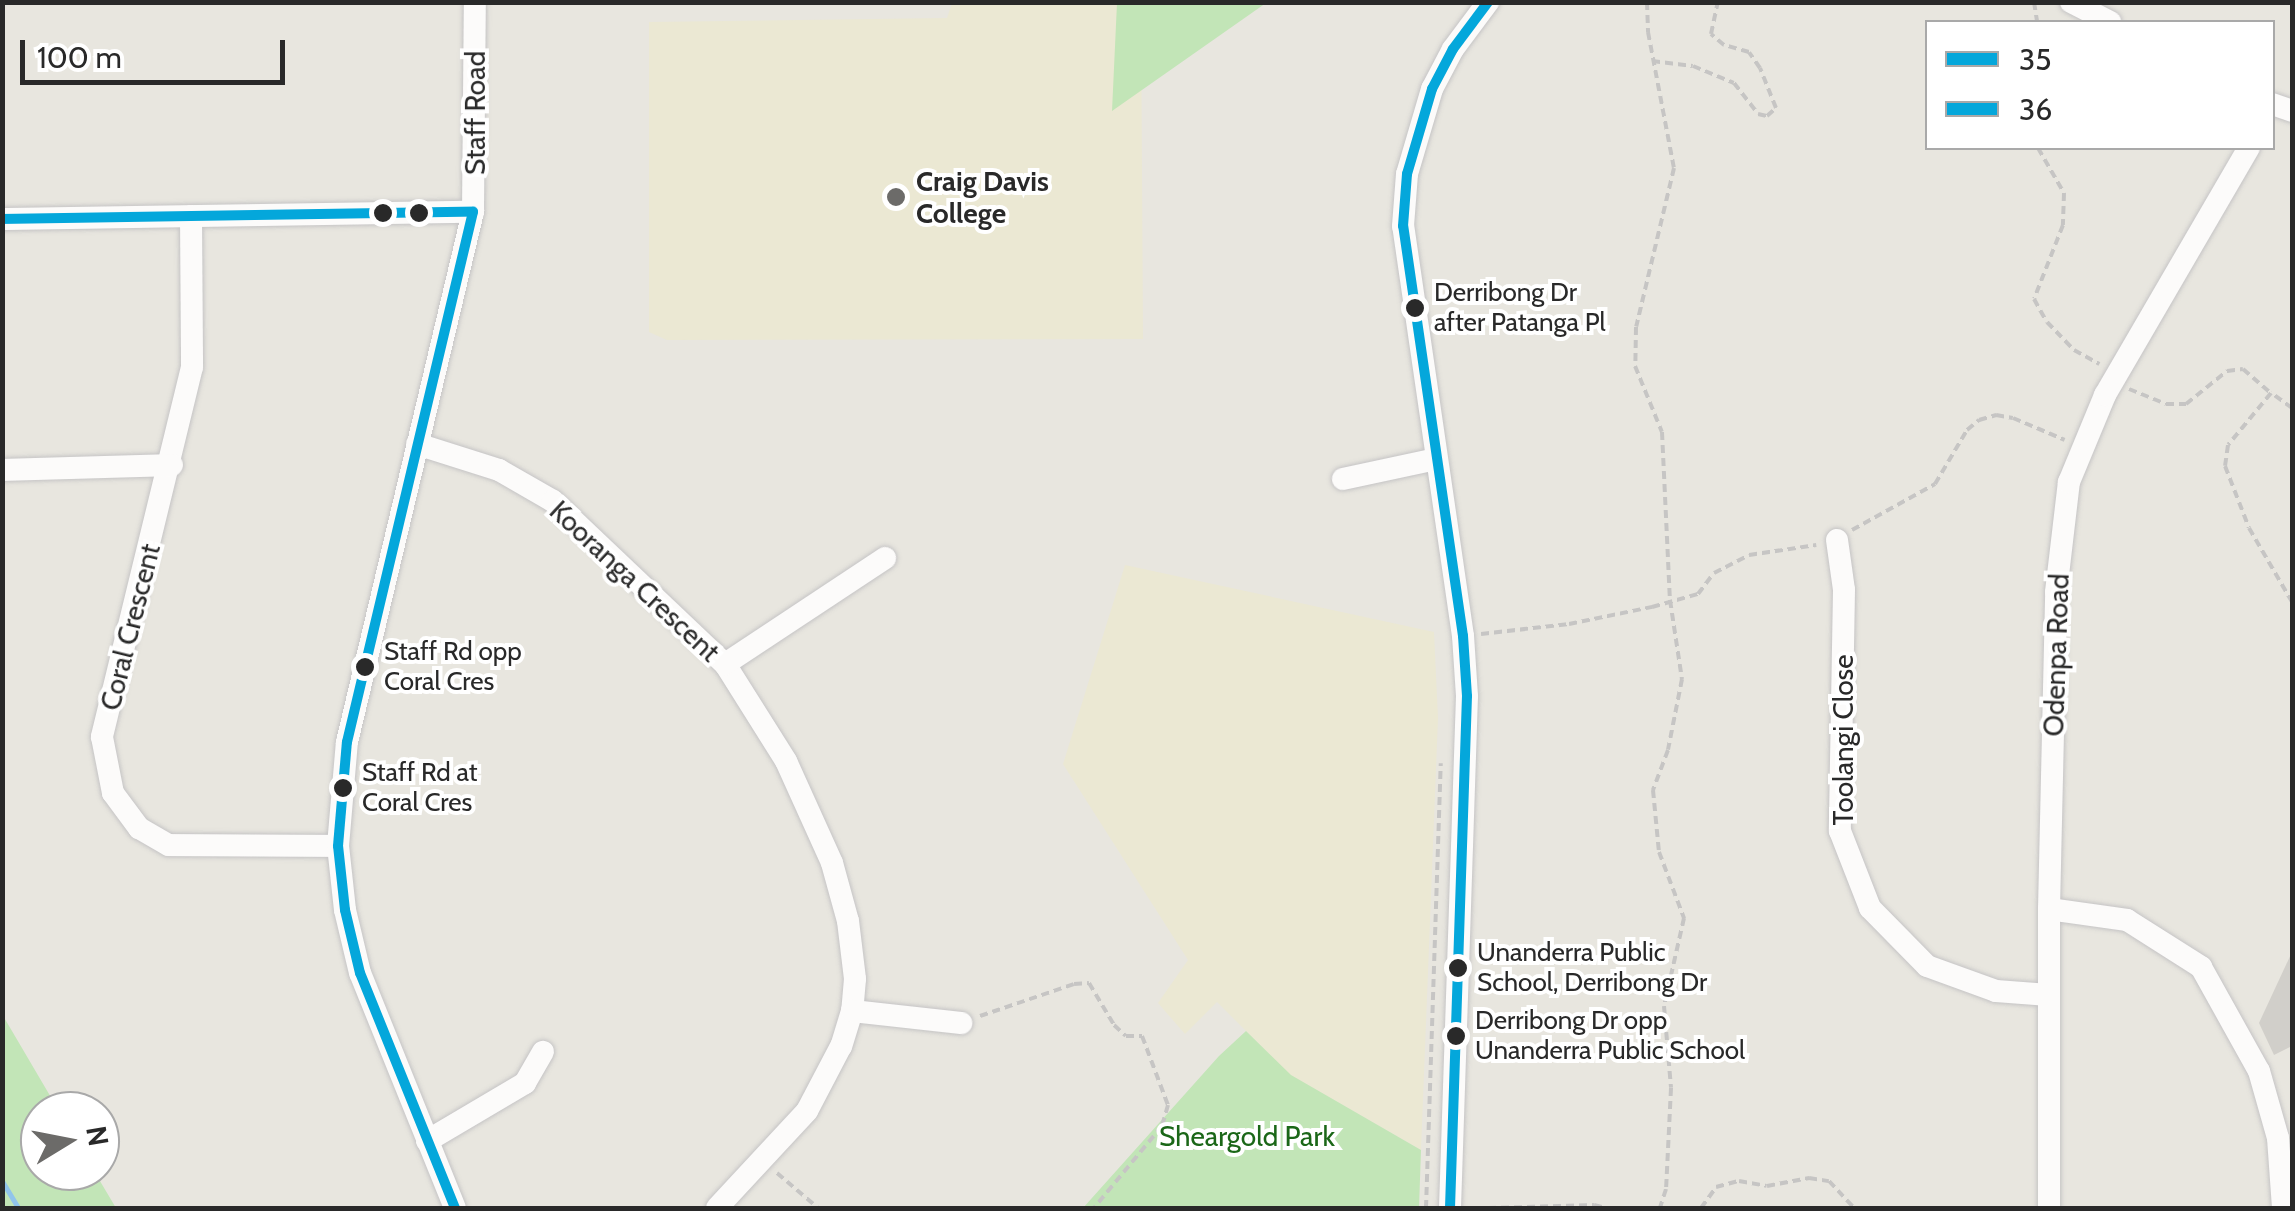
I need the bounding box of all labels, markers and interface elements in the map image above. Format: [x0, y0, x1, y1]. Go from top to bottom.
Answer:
scale bar [25, 20, 290, 82]
legend [1925, 20, 2275, 150]
text: 100 m [37, 39, 122, 76]
text: 35 [2019, 41, 2051, 78]
street label: Staff Road [458, 51, 492, 175]
text: 36 [2019, 91, 2052, 128]
place label: Craig Davis College [916, 164, 1049, 230]
marker: Craig Davis College [885, 186, 907, 208]
unlabelled marker [373, 203, 393, 223]
unlabelled marker [409, 203, 429, 223]
place label: Derribong Dr after Patanga Pl [1434, 277, 1606, 338]
marker: Derribong Dr after Patanga Pl [1405, 298, 1425, 318]
street label: Kooranga Crescent [543, 494, 727, 668]
street label: Coral Crescent [93, 540, 167, 714]
street label: Odenpa Road [2036, 573, 2076, 737]
place label: Staff Rd opp Coral Cres [384, 636, 522, 698]
street label: Toolangi Close [1826, 655, 1860, 825]
marker: Staff Rd opp Coral Cres [355, 657, 375, 677]
place label: Staff Rd at Coral Cres [362, 757, 477, 818]
marker: Staff Rd at Coral Cres [333, 778, 353, 798]
place label: Unanderra Public School, Derribong Dr [1477, 937, 1707, 998]
marker: Unanderra Public School, Derribong Dr [1448, 958, 1468, 978]
place label: Derribong Dr opp Unanderra Public School [1475, 1005, 1745, 1066]
marker: Derribong Dr opp Unanderra Public School [1446, 1026, 1466, 1046]
north arrow [20, 1091, 120, 1191]
park label: Sheargold Park [1159, 1119, 1335, 1153]
text: N [79, 1123, 116, 1149]

